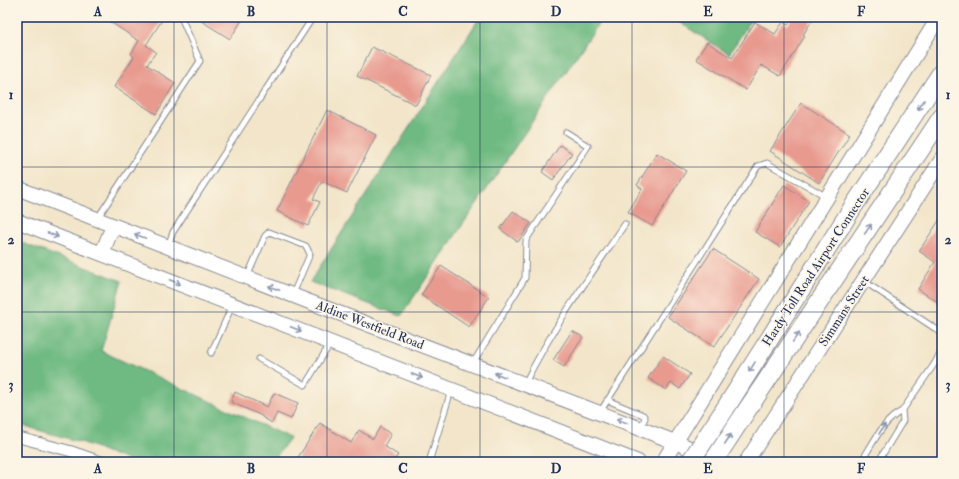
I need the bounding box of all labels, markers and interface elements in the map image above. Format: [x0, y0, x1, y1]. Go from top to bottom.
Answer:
text: A [93, 4, 103, 20]
text: B [247, 4, 255, 20]
text: C [398, 4, 408, 20]
text: D [551, 4, 562, 20]
text: E [703, 4, 713, 20]
text: F [857, 4, 866, 20]
text: 1 [9, 87, 14, 103]
text: 1 [946, 87, 951, 103]
one-way arrow [916, 99, 925, 110]
street label: Hardy Toll Road Airport Connector [759, 185, 874, 350]
one-way arrow [864, 223, 872, 234]
one-way arrow [47, 231, 59, 239]
text: 2 [8, 232, 15, 248]
one-way arrow [134, 232, 146, 240]
text: 2 [945, 232, 952, 248]
street label: Simmans Street [815, 273, 873, 349]
one-way arrow [168, 278, 180, 286]
one-way arrow [269, 284, 281, 292]
street label: Aldine Westfield Road [313, 297, 427, 353]
one-way arrow [289, 326, 301, 334]
one-way arrow [792, 332, 800, 343]
one-way arrow [747, 361, 755, 373]
one-way arrow [495, 370, 507, 378]
one-way arrow [410, 373, 422, 381]
text: 3 [9, 377, 14, 393]
text: 3 [946, 377, 951, 393]
one-way arrow [616, 417, 628, 425]
one-way arrow [878, 424, 886, 435]
one-way arrow [724, 434, 732, 445]
text: A [93, 461, 103, 477]
text: B [247, 461, 255, 477]
text: C [398, 461, 408, 477]
text: D [551, 461, 562, 477]
text: E [703, 461, 713, 477]
text: F [857, 461, 866, 477]

